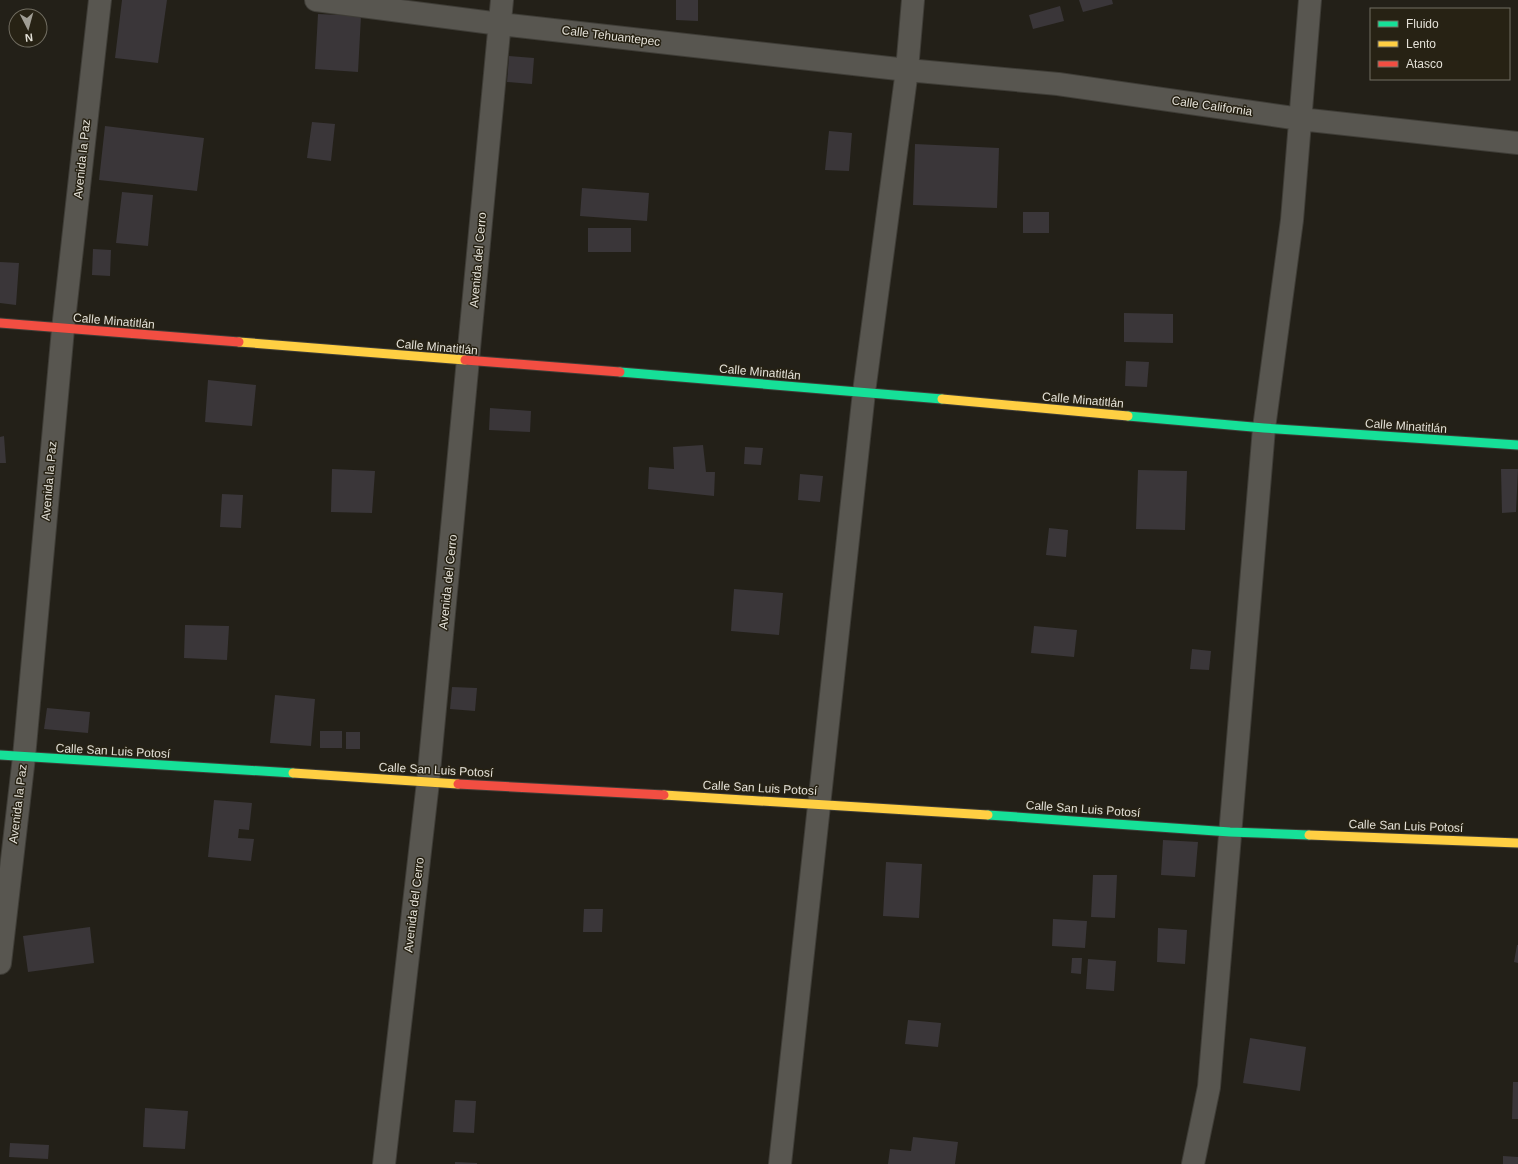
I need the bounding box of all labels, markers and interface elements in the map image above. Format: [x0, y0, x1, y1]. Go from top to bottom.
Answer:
north arrow [8, 8, 48, 48]
legend [1370, 8, 1510, 80]
text: Fluido [1406, 17, 1439, 31]
street label: Calle Tehuantepec [561, 23, 661, 49]
text: N [24, 32, 34, 44]
text: Lento [1406, 37, 1436, 51]
text: Atasco [1406, 57, 1443, 71]
street label: Calle California [1171, 93, 1254, 119]
street label: Avenida la Paz [71, 119, 93, 199]
street label: Avenida del Cerro [467, 211, 489, 308]
street label: Calle Minatitlán [73, 310, 155, 332]
street label: Calle Minatitlán [396, 336, 478, 358]
street label: Calle Minatitlán [719, 361, 801, 383]
street label: Calle Minatitlán [1042, 389, 1124, 411]
street label: Calle Minatitlán [1365, 416, 1447, 436]
street label: Avenida la Paz [39, 441, 59, 521]
street label: Avenida del Cerro [436, 533, 460, 630]
street label: Calle San Luis Potosí [55, 741, 171, 761]
street label: Calle San Luis Potosí [378, 760, 494, 780]
street label: Avenida la Paz [6, 764, 30, 844]
street label: Calle San Luis Potosí [702, 778, 818, 798]
street label: Calle San Luis Potosí [1025, 798, 1141, 820]
street label: Calle San Luis Potosí [1348, 817, 1464, 835]
street label: Avenida del Cerro [401, 856, 427, 953]

